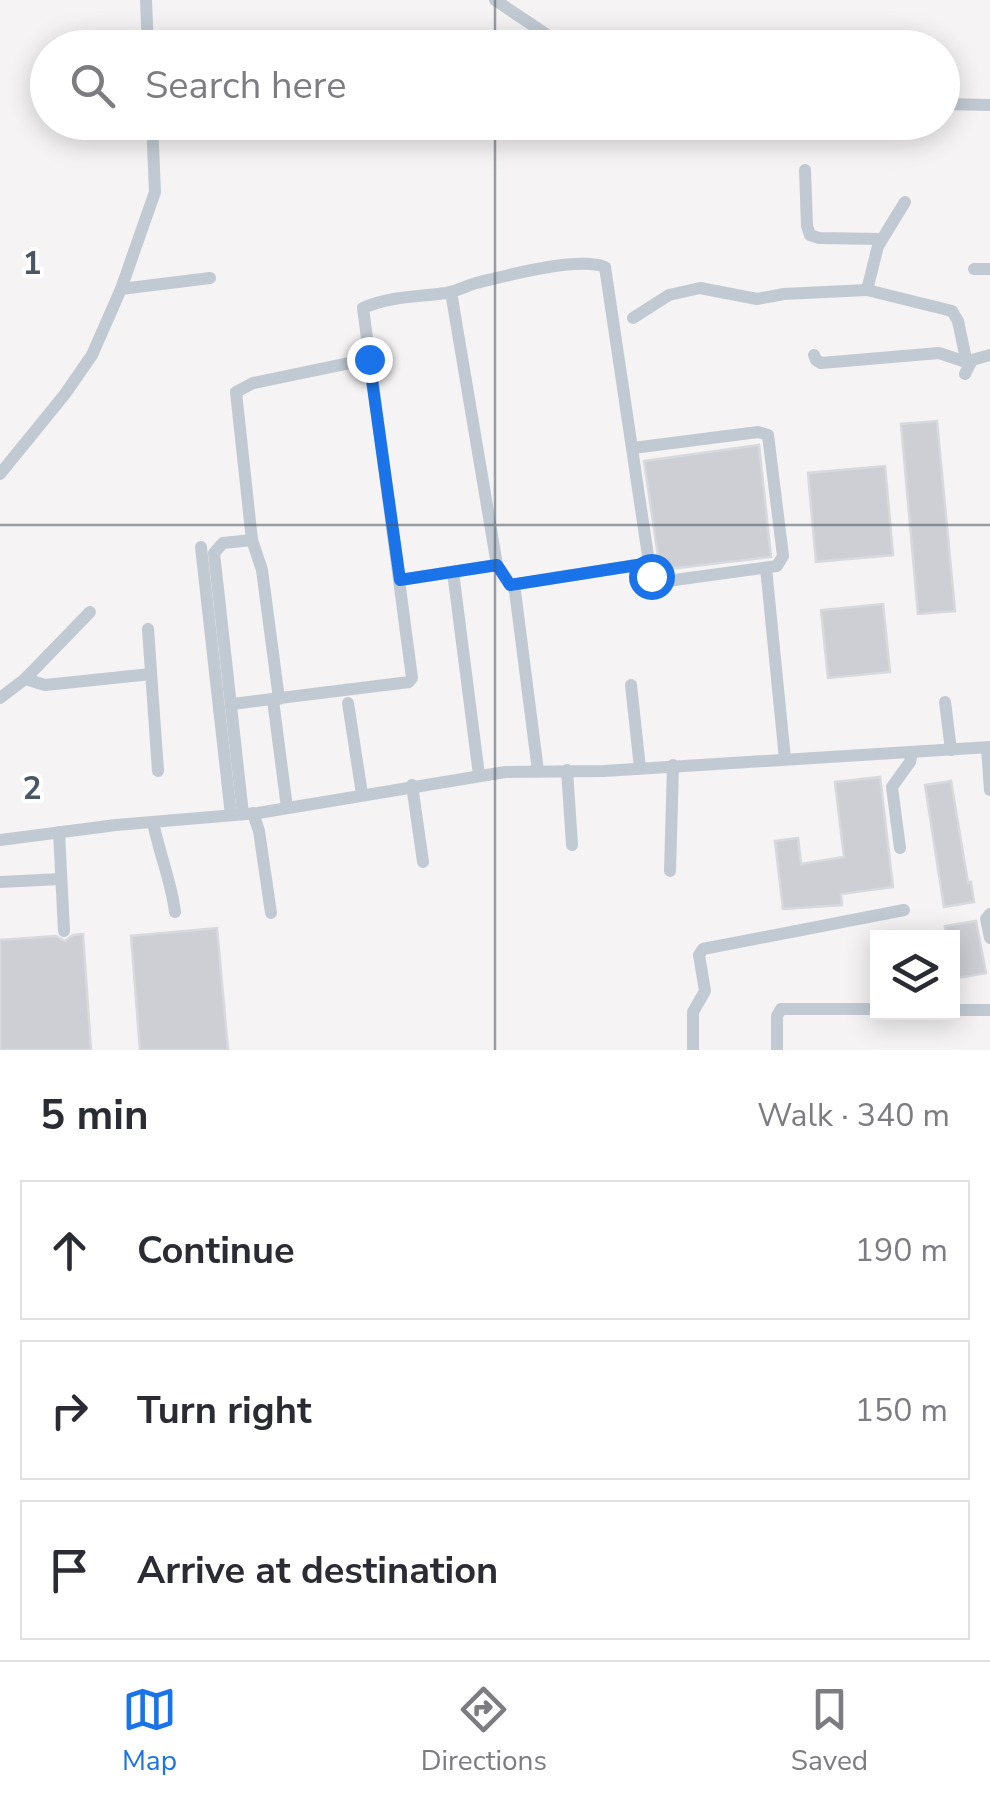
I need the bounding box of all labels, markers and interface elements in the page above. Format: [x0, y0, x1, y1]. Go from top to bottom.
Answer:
search box [30, 30, 960, 140]
icon: search [65, 58, 120, 113]
text: Search here [145, 60, 346, 111]
text: 1 [22, 242, 42, 285]
route end [347, 337, 393, 383]
route start [629, 554, 675, 600]
text: 2 [22, 767, 42, 810]
map controls [870, 930, 960, 1020]
button: layers [870, 930, 960, 1020]
text: 5 min [40, 1087, 149, 1144]
text: Walk · 340 m [757, 1094, 950, 1137]
icon: ahead [42, 1223, 97, 1278]
text: Continue [137, 1225, 295, 1276]
text: 190 m [855, 1229, 948, 1272]
icon: right [42, 1383, 97, 1438]
text: Turn right [137, 1385, 312, 1436]
text: 150 m [855, 1389, 948, 1432]
icon: arrive [42, 1543, 97, 1598]
text: Arrive at destination [137, 1545, 498, 1596]
tab: Map [122, 1682, 177, 1780]
tab: Directions [421, 1682, 547, 1780]
tab: Saved [791, 1682, 868, 1780]

